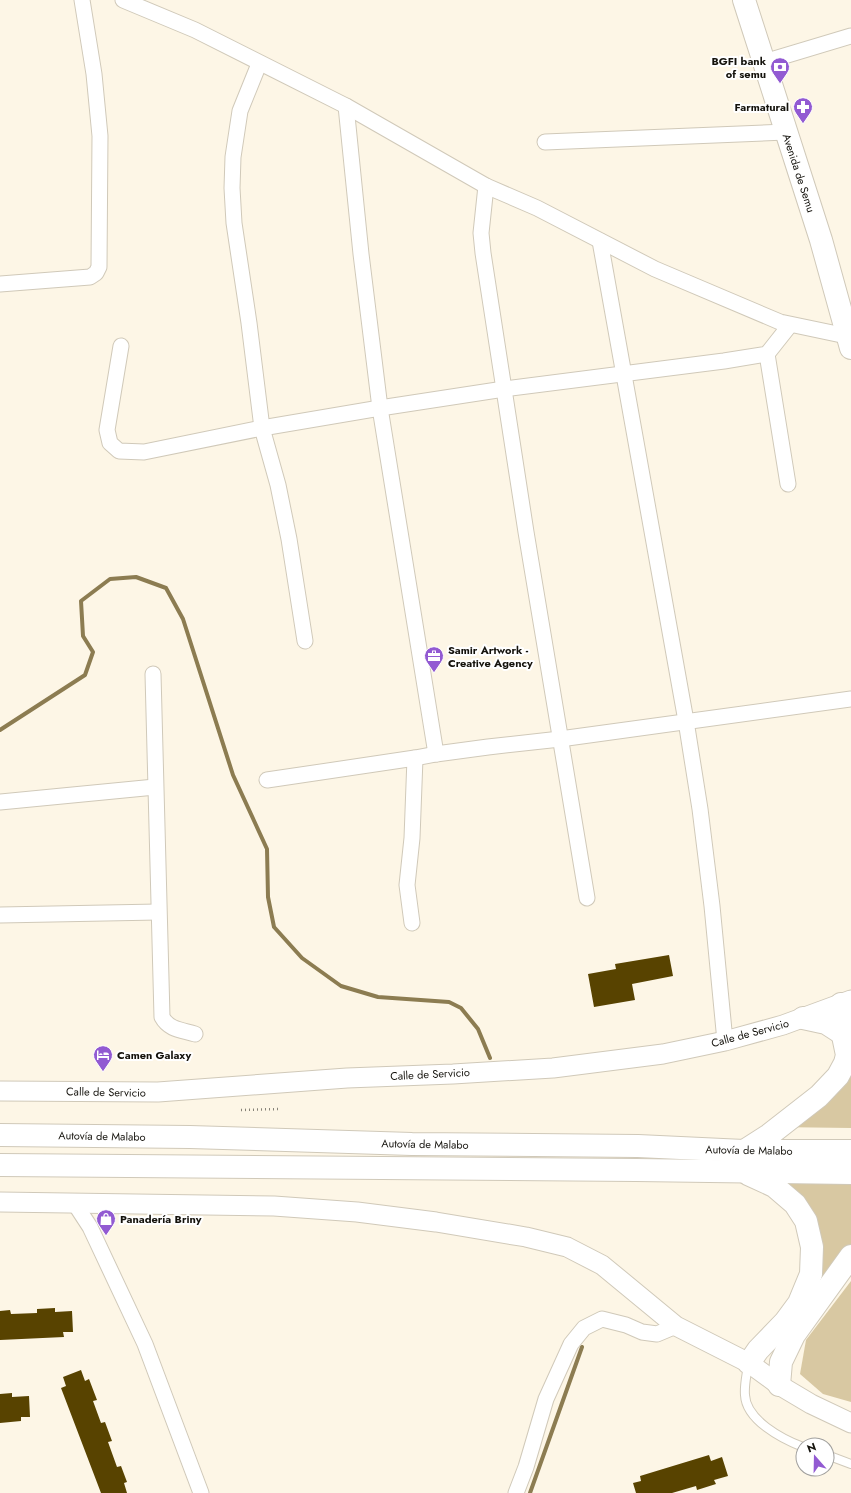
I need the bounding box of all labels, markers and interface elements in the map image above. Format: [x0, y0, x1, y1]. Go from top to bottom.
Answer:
place label: BGFI bank of semu [711, 53, 767, 82]
bank icon: BGFI bank of semu [769, 56, 791, 84]
pharmacy icon: Farmatural [792, 96, 814, 124]
place label: Farmatural [735, 99, 789, 115]
street label: Avenida de Semu [779, 132, 819, 214]
place label: Samir Artwork - Creative Agency [448, 642, 533, 671]
office icon: Samir Artwork - Creative Agency [423, 645, 445, 673]
street label: Calle de Servicio [709, 1015, 791, 1051]
hotel icon: Camen Galaxy [92, 1044, 114, 1072]
place label: Camen Galaxy [117, 1047, 191, 1063]
street label: Calle de Servicio [390, 1064, 470, 1084]
street label: Calle de Servicio [66, 1083, 146, 1101]
street label: Autovía de Malabo [58, 1127, 146, 1145]
street label: Autovía de Malabo [381, 1135, 469, 1153]
street label: Autovía de Malabo [705, 1141, 793, 1159]
shop icon: Panadería Briny [95, 1208, 117, 1236]
place label: Panadería Briny [120, 1211, 202, 1227]
north arrow [795, 1437, 835, 1477]
text: N [805, 1439, 818, 1457]

